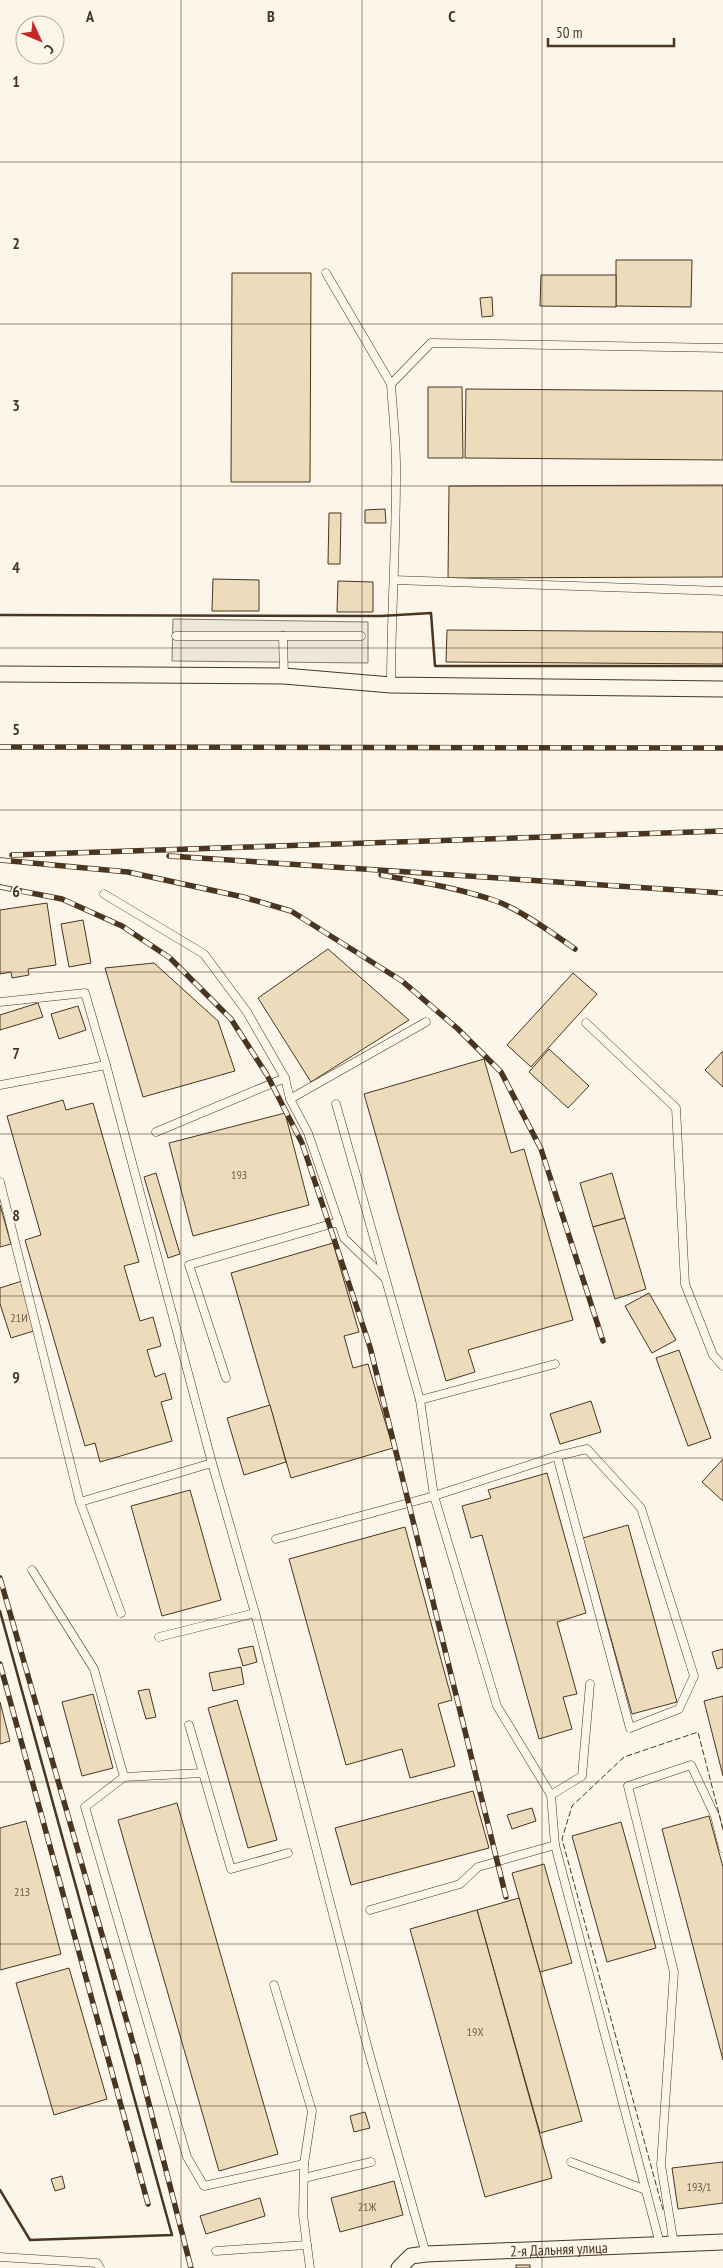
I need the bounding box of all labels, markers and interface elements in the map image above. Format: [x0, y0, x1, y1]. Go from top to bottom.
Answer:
text: A [85, 6, 95, 26]
text: B [267, 6, 275, 26]
text: C [448, 6, 456, 26]
north arrow [15, 15, 65, 65]
scale bar [548, 15, 674, 47]
text: 50 m [556, 23, 582, 42]
text: С [40, 40, 58, 58]
text: 1 [12, 71, 20, 91]
text: 2 [12, 233, 20, 253]
text: 3 [12, 395, 20, 415]
text: 4 [12, 557, 20, 577]
text: 5 [12, 719, 20, 739]
text: 6 [12, 881, 20, 901]
text: 7 [12, 1043, 20, 1063]
house number: 19З [231, 1167, 247, 1182]
text: 8 [12, 1205, 20, 1225]
house number: 21И [10, 1310, 28, 1325]
text: 9 [12, 1367, 20, 1387]
house number: 21З [14, 1884, 30, 1899]
house number: 19Х [467, 2024, 483, 2039]
house number: 19З/1 [687, 2179, 711, 2194]
house number: 21Ж [358, 2199, 376, 2214]
street label: 2-я Дальняя улица [510, 2237, 608, 2260]

